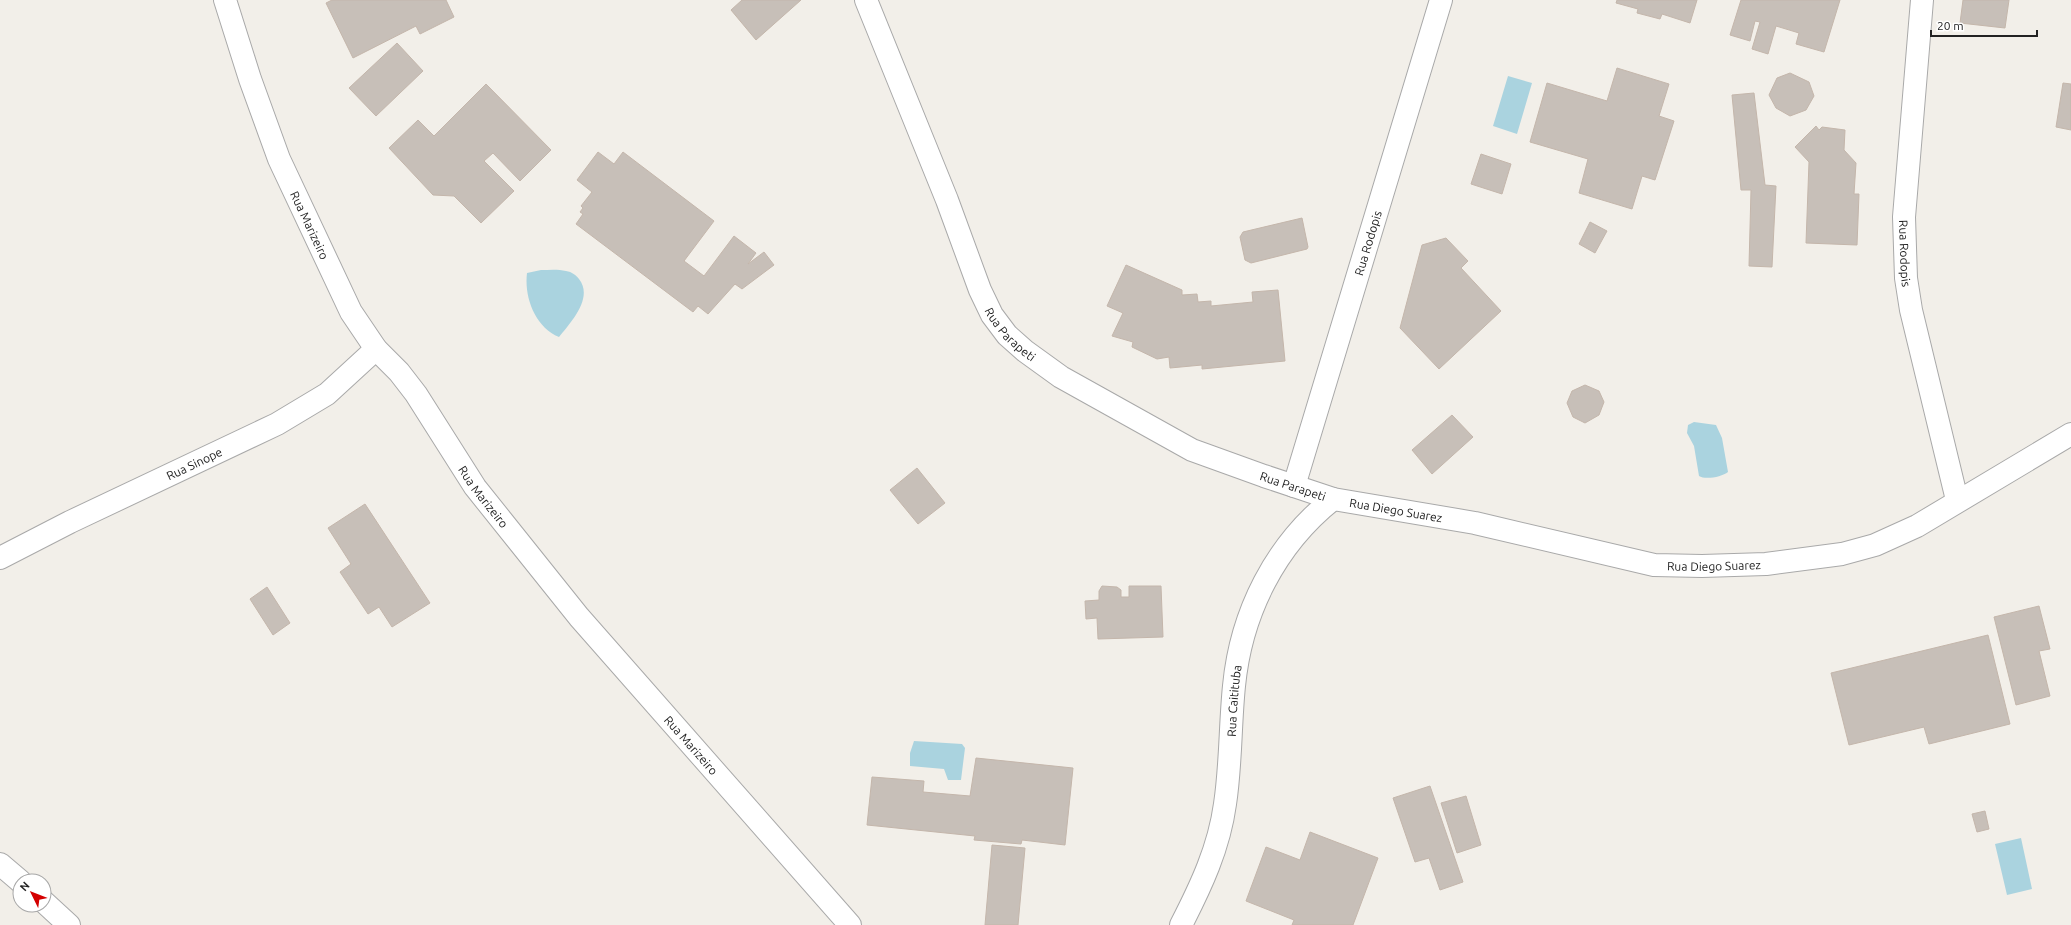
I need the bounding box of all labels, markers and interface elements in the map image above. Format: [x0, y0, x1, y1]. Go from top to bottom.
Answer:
scale bar [1931, 12, 2037, 38]
text: 20 m [1937, 19, 1964, 32]
street label: Rua Marizeiro [288, 189, 332, 261]
street label: Rua Rodopis [1352, 209, 1383, 277]
street label: Rua Rodopis [1898, 220, 1914, 288]
street label: Rua Parapeti [983, 305, 1038, 363]
street label: Rua Sinope [164, 445, 224, 482]
street label: Rua Marizeiro [457, 463, 511, 530]
street label: Rua Parapeti [1258, 469, 1328, 503]
street label: Rua Diego Suarez [1349, 495, 1444, 524]
street label: Rua Diego Suarez [1667, 558, 1762, 573]
street label: Rua Caitituba [1224, 664, 1243, 737]
street label: Rua Marizeiro [662, 713, 721, 777]
north arrow [12, 873, 52, 913]
text: N [17, 879, 32, 893]

